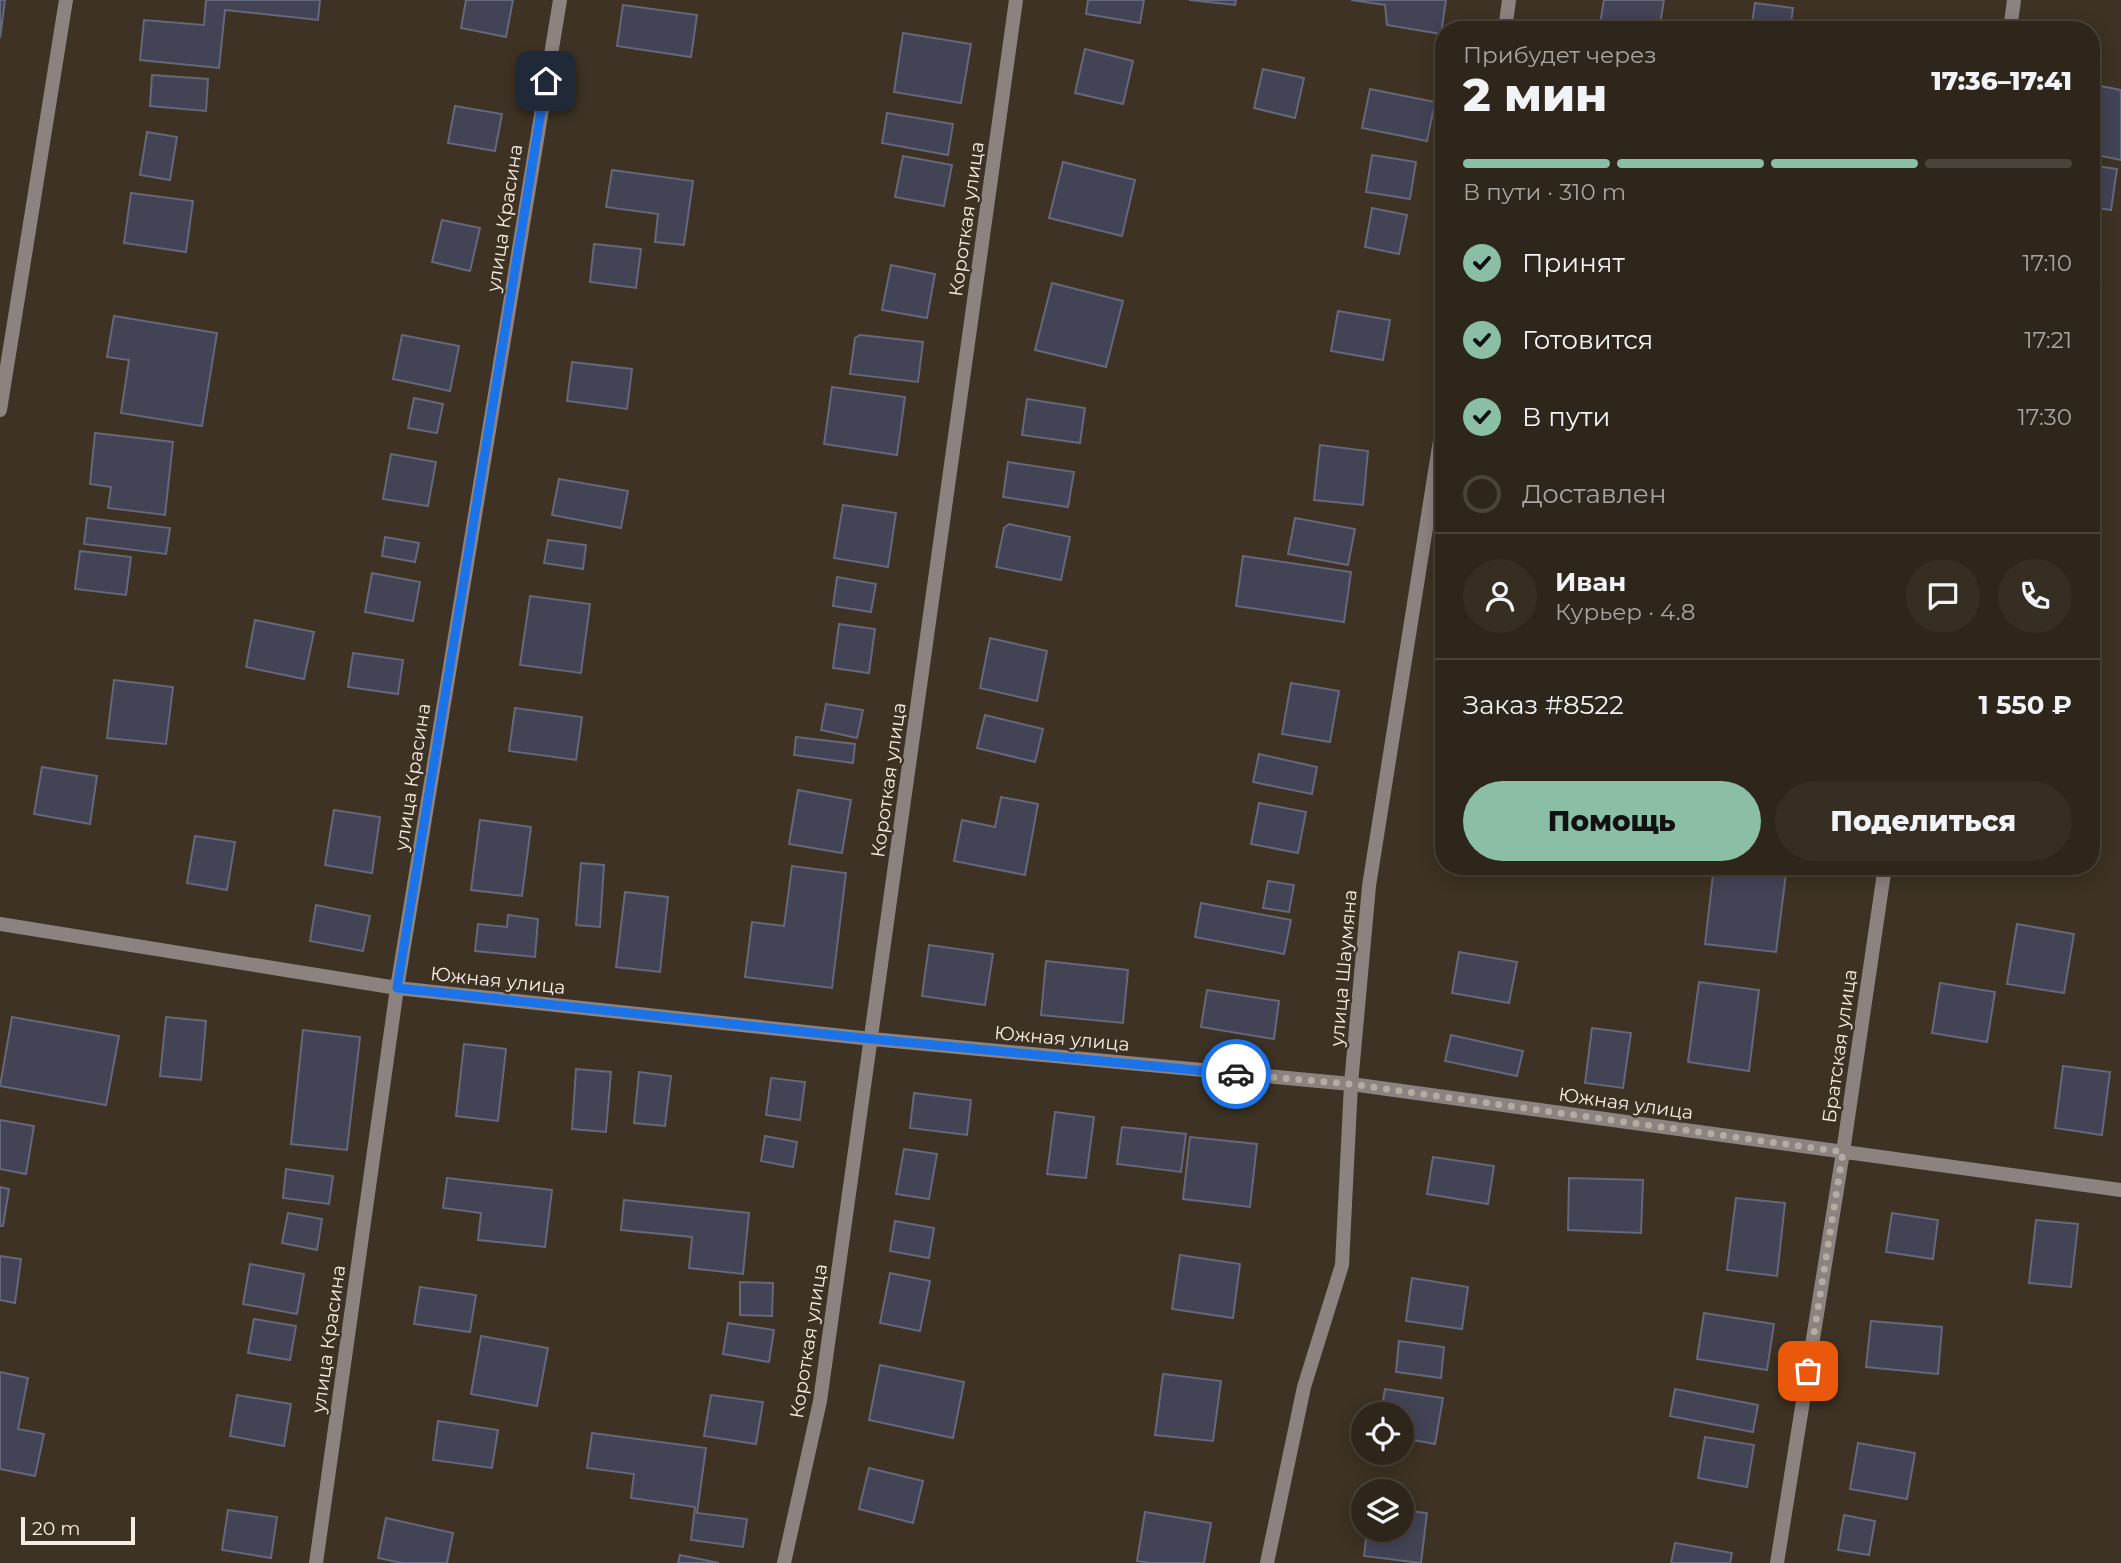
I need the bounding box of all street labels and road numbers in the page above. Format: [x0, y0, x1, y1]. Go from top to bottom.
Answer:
street label: Короткая улица [944, 140, 989, 298]
street label: улица Красина [481, 143, 528, 295]
street label: Короткая улица [866, 701, 911, 859]
street label: улица Красина [389, 702, 436, 854]
street label: улица Шаумяна [1325, 889, 1362, 1048]
street label: Южная улица [429, 962, 567, 999]
street label: Братская улица [1817, 968, 1862, 1124]
street label: Южная улица [993, 1021, 1131, 1056]
street label: Южная улица [1557, 1083, 1695, 1124]
street label: Короткая улица [785, 1262, 832, 1420]
street label: улица Красина [307, 1264, 350, 1416]

